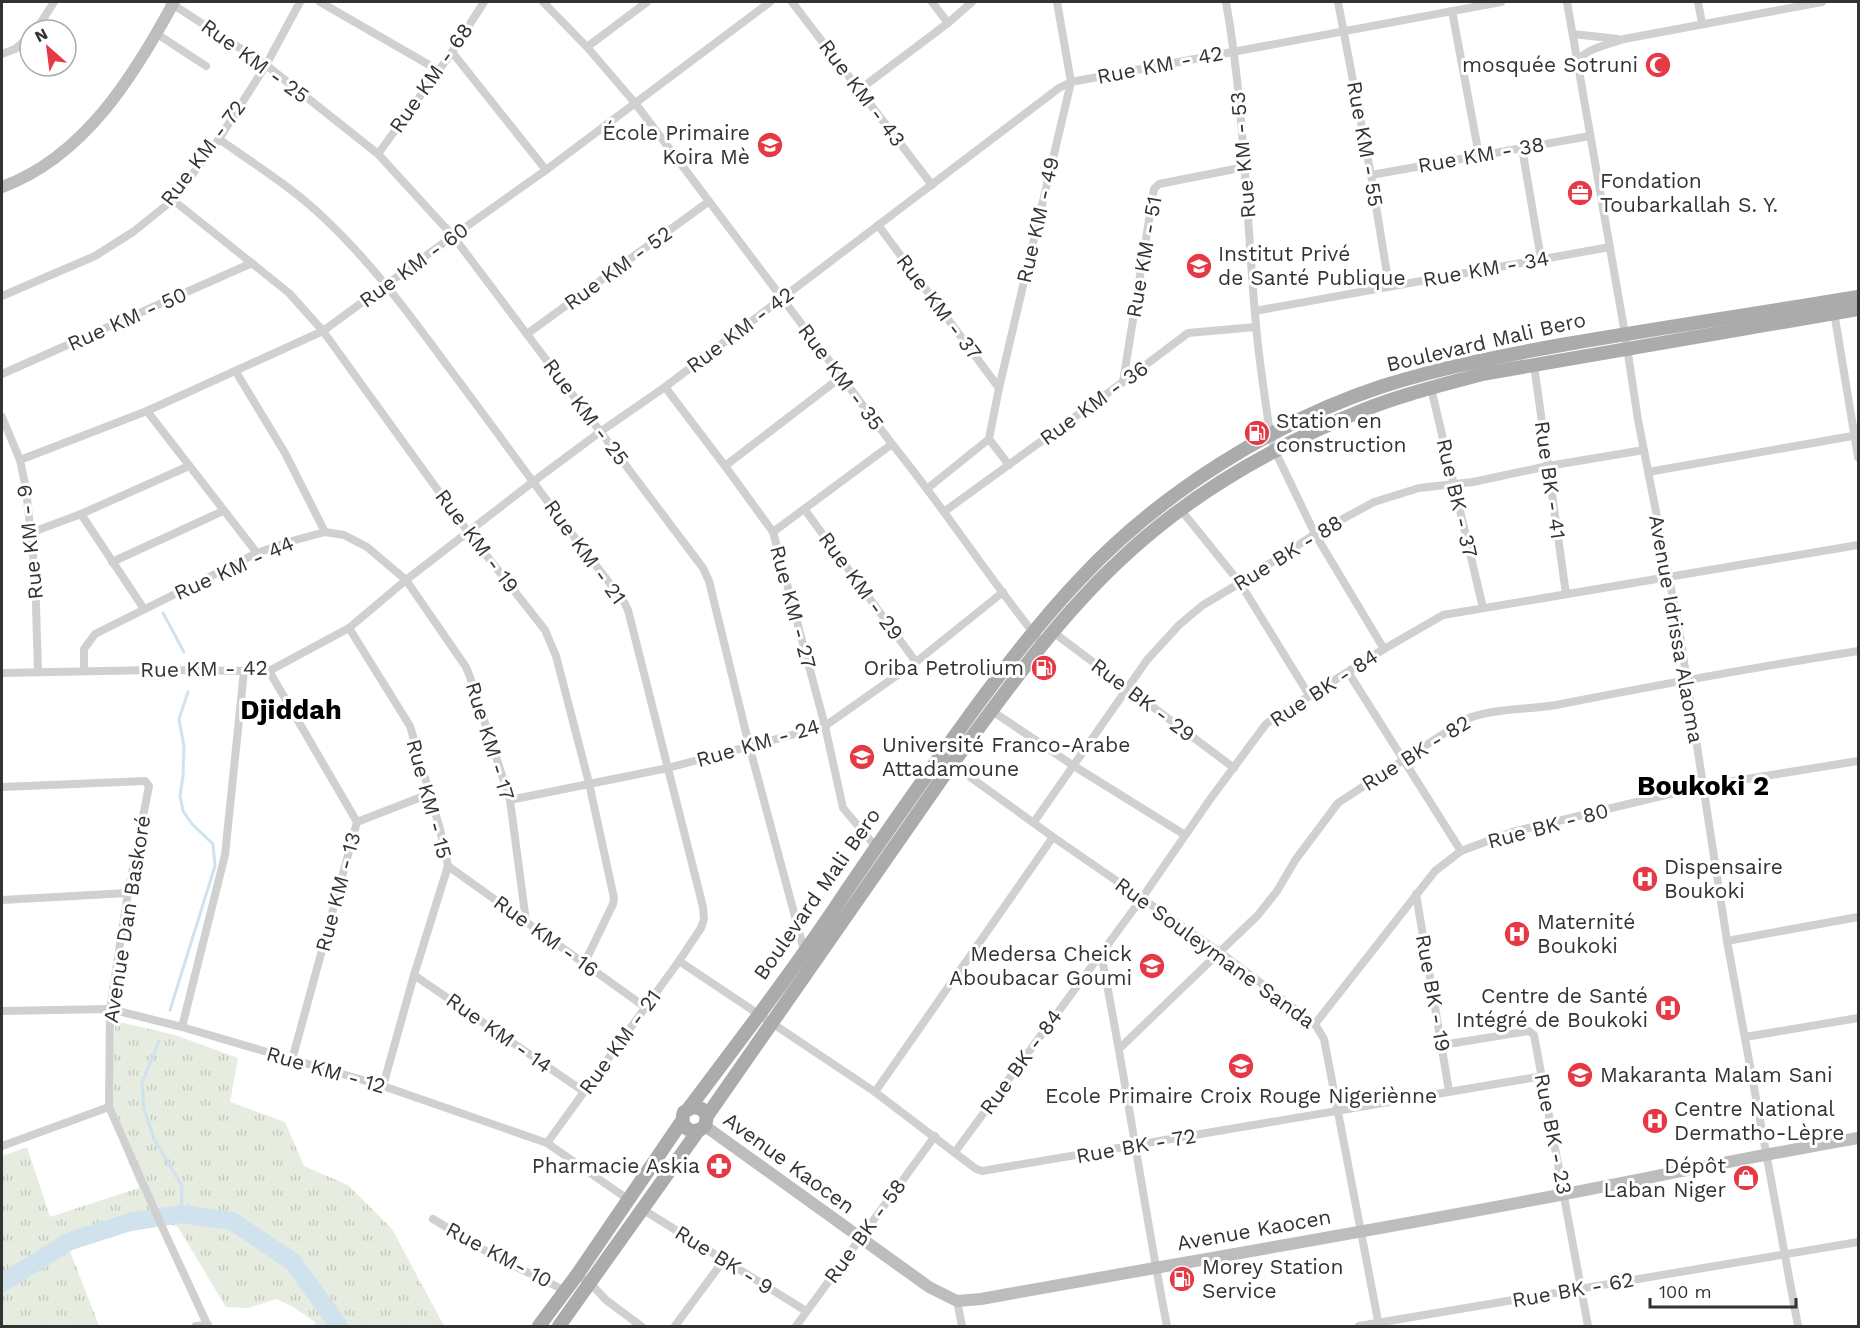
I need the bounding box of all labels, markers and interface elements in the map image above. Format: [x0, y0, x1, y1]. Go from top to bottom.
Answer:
street label: Rue KM - 25 [196, 13, 314, 108]
north arrow [18, 18, 78, 78]
street label: Rue KM - 68 [384, 18, 478, 137]
text: N [31, 24, 51, 46]
street label: Rue KM - 43 [814, 34, 911, 151]
street label: Rue KM - 42 [1095, 40, 1225, 89]
mosque icon: mosquée Sotruni [1643, 50, 1673, 80]
place label: mosquée Sotruni [1462, 52, 1638, 77]
street label: Rue KM - 55 [1342, 79, 1389, 209]
street label: Rue KM - 53 [1225, 91, 1260, 219]
street label: Rue KM - 72 [155, 95, 250, 210]
place label: École Primaire Koira Mè [602, 120, 750, 169]
school or university icon: École Primaire Koira Mè [755, 130, 785, 160]
street label: Rue KM - 38 [1416, 131, 1546, 178]
street label: Rue KM - 49 [1011, 154, 1064, 285]
place label: Fondation Toubarkallah S. Y. [1600, 168, 1778, 217]
office icon: Fondation Toubarkallah S. Y. [1565, 178, 1595, 208]
street label: Rue KM - 51 [1121, 194, 1167, 320]
street label: Rue KM - 60 [354, 217, 473, 312]
street label: Rue KM - 52 [559, 220, 677, 315]
place label: Institut Privé de Santé Publique [1218, 241, 1406, 290]
street label: Rue KM - 34 [1421, 245, 1551, 292]
street label: Rue KM - 37 [892, 249, 987, 365]
school or university icon: Institut Privé de Santé Publique [1184, 251, 1214, 281]
street label: Rue KM - 50 [63, 281, 190, 356]
street label: Rue KM - 42 [681, 281, 798, 378]
street label: Boulevard Mali Bero [1384, 306, 1588, 377]
street label: Rue KM - 35 [793, 318, 890, 435]
street label: Rue KM - 25 [538, 353, 635, 470]
street label: Rue KM - 36 [1035, 355, 1153, 450]
place label: Station en construction [1276, 408, 1407, 457]
fuel station icon: Station en construction [1242, 418, 1272, 448]
street label: Rue BK - 41 [1530, 419, 1571, 541]
street label: Rue BK - 37 [1432, 436, 1483, 560]
street label: Rue KM - 9 [11, 483, 48, 601]
street label: Rue KM - 19 [430, 484, 525, 598]
street label: Rue KM - 21 [539, 495, 632, 609]
street label: Rue BK - 88 [1228, 509, 1347, 596]
street label: Avenue Idrissa Alaoma [1644, 513, 1709, 745]
street label: Rue KM - 29 [814, 527, 909, 645]
street label: Rue KM - 44 [170, 530, 298, 605]
street label: Rue KM - 27 [765, 543, 822, 671]
street label: Rue BK - 84 [1265, 643, 1383, 732]
street label: Rue BK - 29 [1086, 652, 1200, 747]
fuel station icon: Oriba Petrolium [1029, 653, 1059, 683]
street label: Rue KM - 42 [140, 655, 268, 682]
place label: Oriba Petrolium [863, 655, 1024, 680]
street label: Rue KM - 17 [461, 679, 520, 803]
district label: Djiddah [240, 694, 342, 726]
street label: Rue BK - 82 [1357, 709, 1475, 796]
street label: Rue KM - 24 [693, 713, 822, 772]
place label: Université Franco-Arabe Attadamoune [882, 732, 1130, 781]
street label: Rue KM - 15 [402, 736, 457, 861]
school or university icon: Université Franco-Arabe Attadamoune [847, 742, 877, 772]
district label: Boukoki 2 [1637, 770, 1769, 802]
street label: Rue BK - 80 [1485, 797, 1611, 854]
street label: Boulevard Mali Bero [748, 803, 885, 984]
street label: Avenue Dan Baskoré [98, 813, 155, 1024]
street label: Rue KM - 13 [310, 829, 365, 954]
place label: Dispensaire Boukoki [1664, 854, 1783, 903]
hospital icon: Dispensaire Boukoki [1630, 864, 1660, 894]
street label: Rue Souleymane Sanda [1110, 872, 1320, 1034]
street label: Rue KM - 16 [489, 889, 603, 982]
place label: Maternité Boukoki [1537, 909, 1635, 958]
hospital icon: Maternité Boukoki [1502, 919, 1532, 949]
street label: Rue BK - 19 [1411, 932, 1456, 1054]
place label: Medersa Cheick Aboubacar Goumi [949, 941, 1132, 990]
school or university icon: Medersa Cheick Aboubacar Goumi [1137, 951, 1167, 981]
place label: Centre de Santé Intégré de Boukoki [1456, 983, 1648, 1032]
street label: Rue KM - 21 [573, 985, 666, 1099]
street label: Rue KM - 14 [442, 987, 557, 1078]
hospital icon: Centre de Santé Intégré de Boukoki [1653, 993, 1683, 1023]
street label: Rue BK - 84 [974, 1004, 1067, 1119]
street label: Rue KM - 12 [264, 1041, 389, 1098]
school or university icon: Ecole Primaire Croix Rouge Nigeriènne [1226, 1051, 1256, 1081]
school or university icon: Makaranta Malam Sani [1565, 1060, 1595, 1090]
place label: Makaranta Malam Sani [1600, 1062, 1833, 1087]
street label: Rue BK - 23 [1530, 1071, 1577, 1197]
place label: Ecole Primaire Croix Rouge Nigeriènne [1045, 1083, 1437, 1108]
place label: Centre National Dermatho-Lèpre [1674, 1096, 1844, 1145]
hospital icon: Centre National Dermatho-Lèpre [1640, 1106, 1670, 1136]
street label: Avenue Kaocen [719, 1107, 860, 1219]
street label: Rue BK - 72 [1074, 1123, 1198, 1168]
pharmacy icon: Pharmacie Askia [704, 1151, 734, 1181]
place label: Pharmacie Askia [532, 1153, 700, 1178]
place label: Dépôt Laban Niger [1603, 1153, 1726, 1202]
shop icon: Dépôt Laban Niger [1731, 1163, 1761, 1193]
street label: Rue BK - 58 [818, 1173, 911, 1288]
street label: Avenue Kaocen [1175, 1204, 1333, 1255]
street label: Rue KM- 10 [442, 1216, 556, 1293]
street label: Rue BK - 9 [670, 1220, 778, 1300]
place label: Morey Station Service [1202, 1254, 1343, 1303]
fuel station icon: Morey Station Service [1167, 1264, 1197, 1294]
street label: Rue BK - 62 [1510, 1266, 1636, 1313]
scale bar [1650, 1271, 1796, 1309]
text: 100 m [1659, 1281, 1712, 1302]

